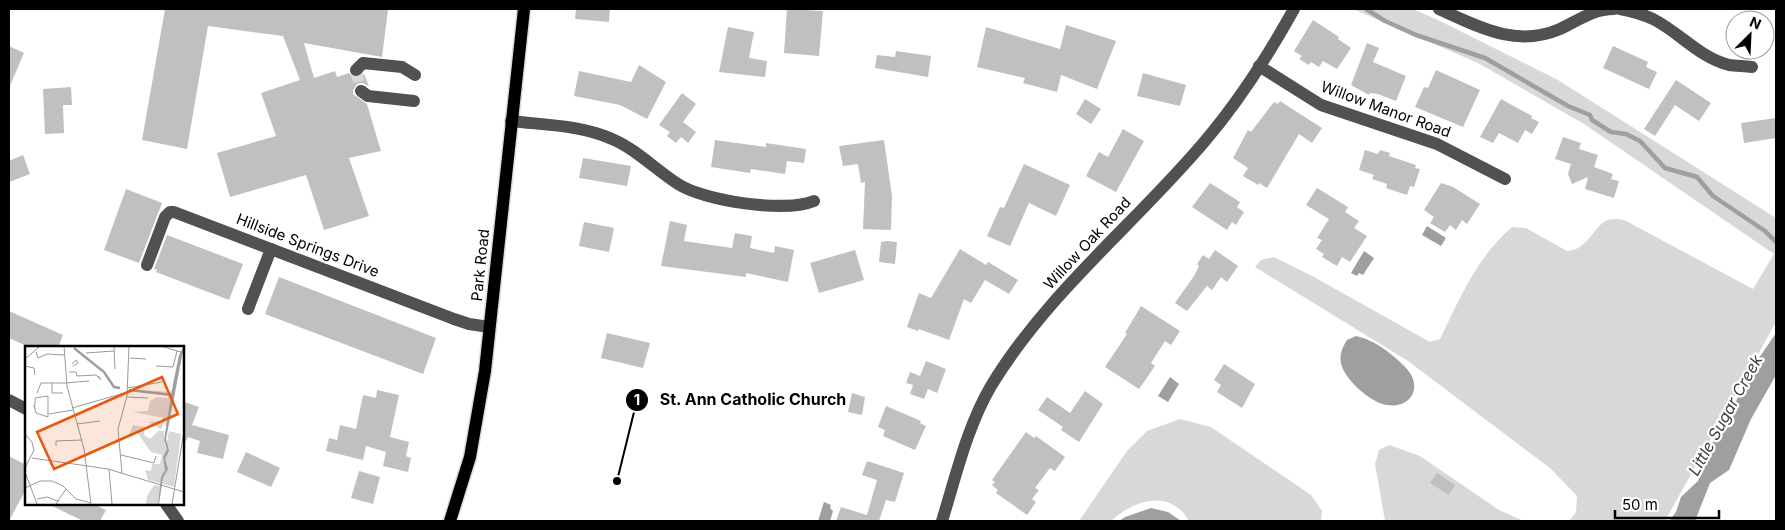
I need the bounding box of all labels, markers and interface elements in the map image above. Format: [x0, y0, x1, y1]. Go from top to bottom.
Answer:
north arrow [1725, 10, 1775, 60]
text: N [1747, 13, 1764, 33]
street label: Willow Manor Road [1318, 77, 1454, 141]
street label: Willow Oak Road [1039, 193, 1135, 293]
street label: Hillside Springs Drive [234, 209, 382, 281]
street label: Park Road [467, 228, 493, 302]
inset map [25, 346, 184, 505]
water label: Little Sugar Creek [1683, 351, 1767, 479]
callout: St. Ann Catholic Church [624, 384, 856, 415]
text: St. Ann Catholic Church [660, 389, 846, 409]
text: 1 [634, 390, 640, 409]
scale bar [1615, 488, 1719, 520]
text: 50 m [1622, 495, 1658, 514]

